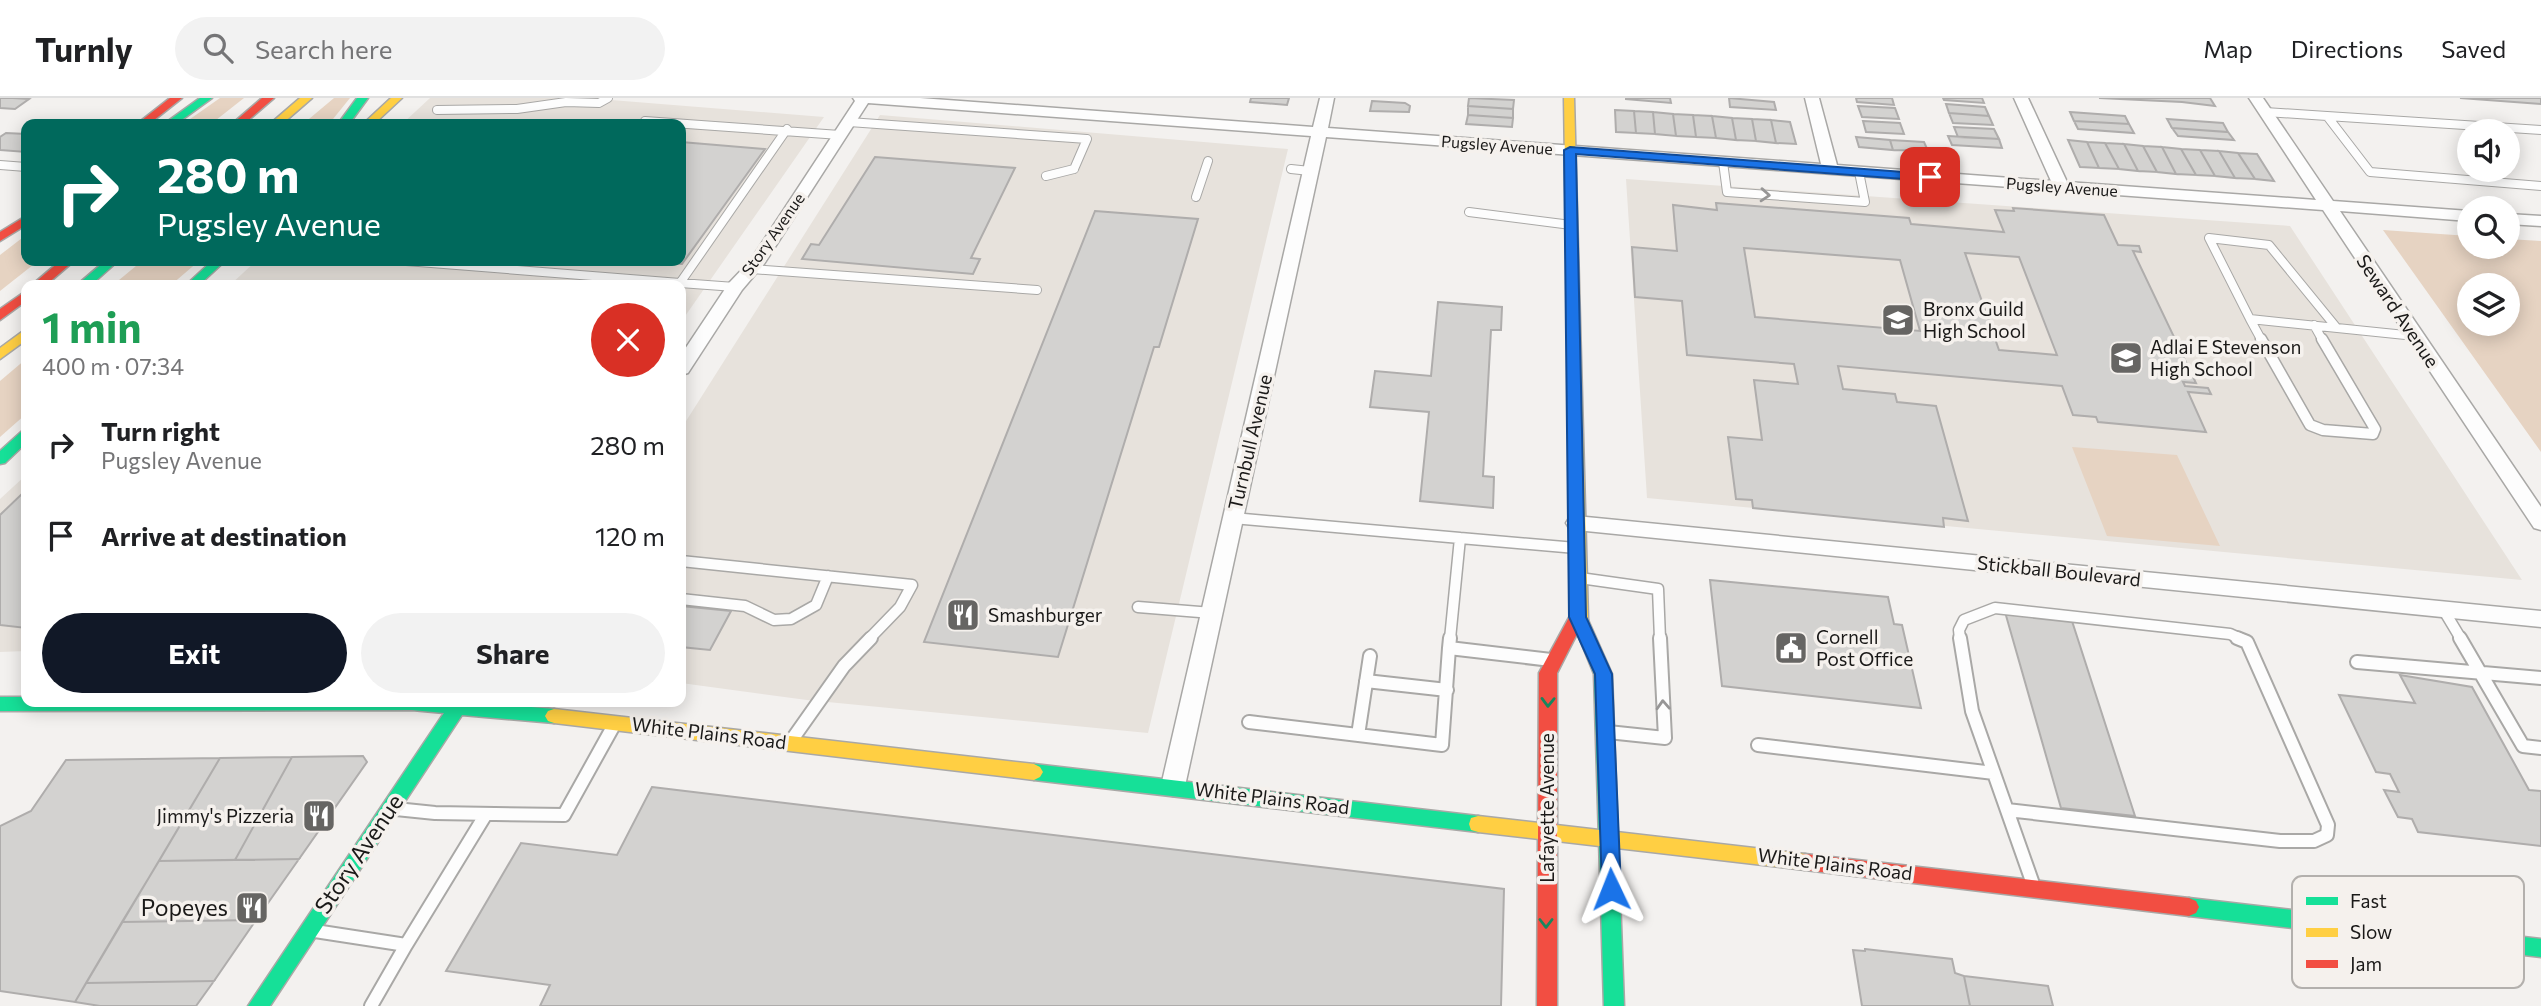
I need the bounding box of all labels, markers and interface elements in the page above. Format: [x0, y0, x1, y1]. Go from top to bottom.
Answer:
search box [175, 17, 665, 80]
text: Turnly [35, 28, 133, 69]
icon: search [199, 29, 237, 67]
text: Search here [255, 33, 392, 64]
text: Map [2203, 34, 2253, 63]
text: Directions [2291, 34, 2403, 63]
text: Saved [2441, 34, 2506, 63]
map controls [2457, 119, 2520, 336]
button: sound [2457, 119, 2520, 182]
street label: Pugsley Avenue [1441, 131, 1554, 158]
text: 280 m [157, 143, 300, 203]
icon: right [42, 147, 133, 238]
pin [1900, 147, 1960, 207]
icon: arrive [1911, 158, 1949, 196]
street label: Pugsley Avenue [2006, 173, 2119, 200]
one-way arrow [1759, 187, 1770, 202]
street label: Story Avenue [737, 189, 808, 279]
button: search [2457, 196, 2520, 259]
text: Pugsley Avenue [157, 203, 381, 243]
street label: Seward Avenue [2352, 250, 2445, 371]
button: layers [2457, 273, 2520, 336]
place label: Bronx Guild High School [1923, 297, 2026, 342]
text: 1 min [42, 300, 142, 352]
school or university icon: Bronx Guild High School [1879, 301, 1917, 339]
button: close [591, 303, 665, 377]
place label: Adlai E Stevenson High School [2150, 335, 2301, 380]
school or university icon: Adlai E Stevenson High School [2107, 339, 2145, 377]
text: 400 m · 07:34 [42, 352, 184, 380]
street label: Turnbull Avenue [1223, 372, 1276, 512]
text: Turn right [101, 415, 220, 446]
icon: right [42, 426, 80, 464]
text: 280 m [590, 429, 665, 460]
text: Pugsley Avenue [101, 446, 262, 474]
icon: arrive [42, 517, 80, 555]
text: Arrive at destination [101, 520, 347, 551]
text: 120 m [595, 520, 665, 551]
street label: Stickball Boulevard [1976, 550, 2142, 591]
restaurant icon: Smashburger [944, 596, 982, 634]
place label: Smashburger [988, 603, 1103, 626]
button: Exit [42, 613, 347, 693]
button: Share [361, 613, 665, 693]
place label: Cornell Post Office [1816, 625, 1913, 670]
public building icon: Cornell Post Office [1772, 629, 1810, 667]
one-way arrow [1540, 697, 1556, 708]
one-way arrow [1656, 699, 1671, 710]
street label: White Plains Road [630, 712, 788, 753]
street label: Lafayette Avenue [1535, 733, 1558, 883]
street label: White Plains Road [1193, 777, 1351, 818]
street label: Story Avenue [308, 788, 408, 919]
restaurant icon: Jimmy's Pizzeria [300, 797, 338, 835]
place label: Jimmy's Pizzeria [157, 804, 294, 827]
street label: White Plains Road [1756, 843, 1914, 884]
position arrow [1574, 852, 1648, 926]
legend [2292, 876, 2524, 988]
restaurant icon: Popeyes [233, 889, 271, 927]
text: Fast [2350, 889, 2387, 912]
place label: Popeyes [141, 893, 228, 921]
one-way arrow [1539, 918, 1554, 929]
text: Slow [2350, 920, 2392, 943]
text: Jam [2350, 952, 2382, 975]

